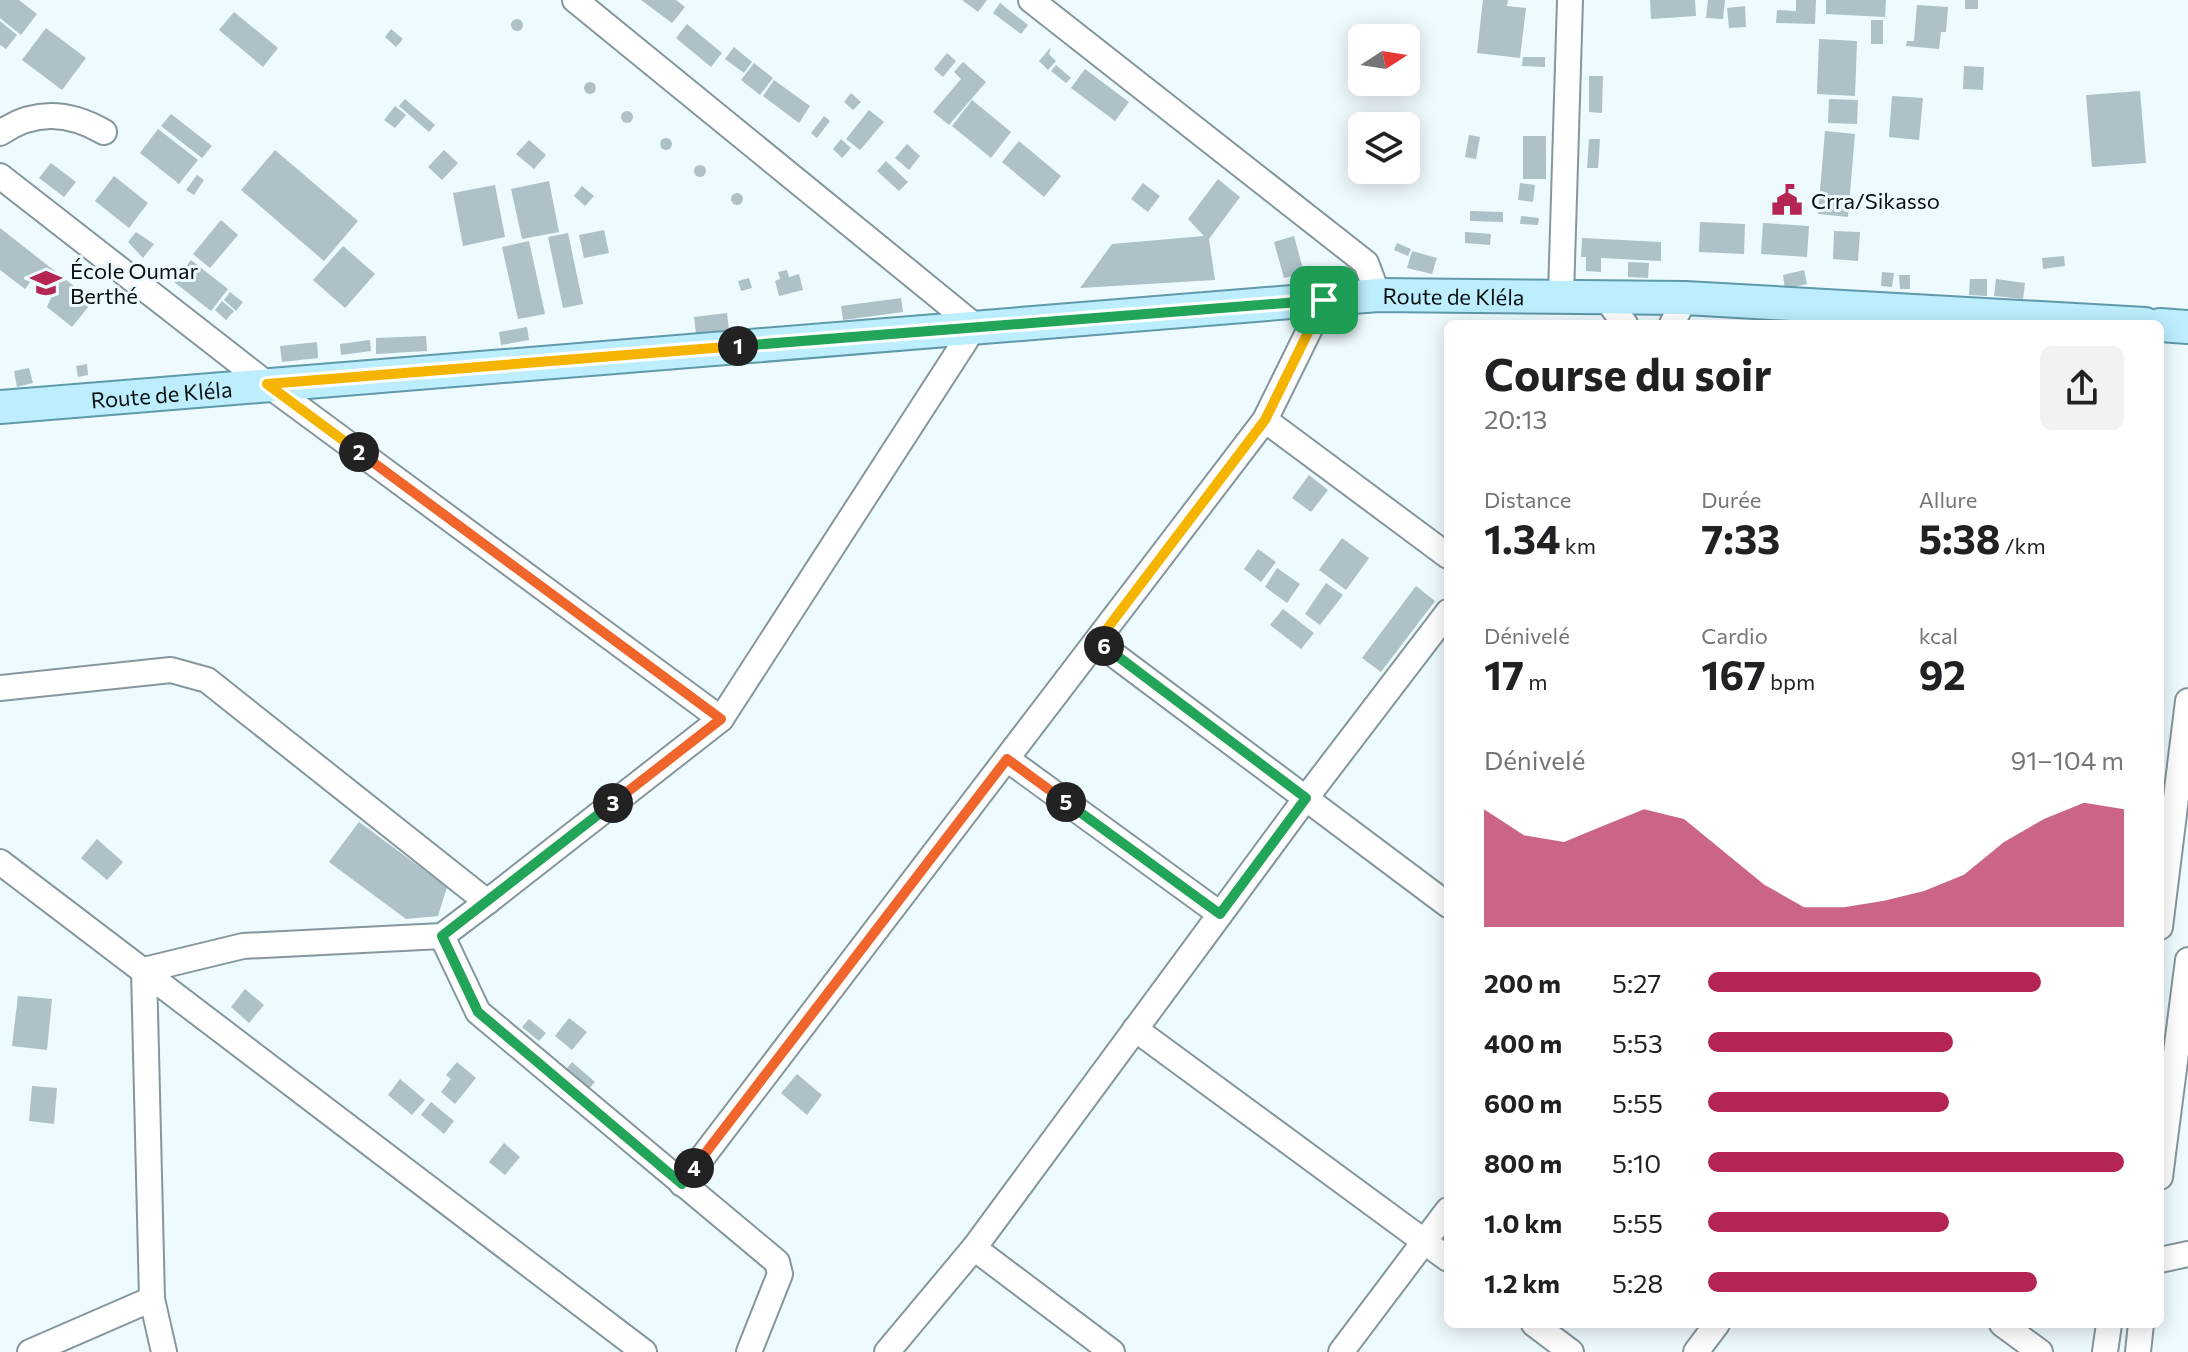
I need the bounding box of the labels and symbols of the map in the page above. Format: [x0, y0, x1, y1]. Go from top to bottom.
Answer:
north arrow [1348, 24, 1420, 96]
public building icon: Crra/Sikasso [1770, 183, 1804, 217]
place label: Crra/Sikasso [1811, 187, 1940, 214]
place label: École Oumar Berthé [70, 257, 198, 309]
school or university icon: École Oumar Berthé [29, 266, 63, 300]
pin [1290, 266, 1358, 334]
street label: Route de Kléla [1382, 282, 1524, 310]
pin: 1 [718, 326, 758, 366]
street label: Route de Kléla [90, 375, 233, 413]
pin: 2 [339, 432, 379, 472]
pin: 6 [1084, 626, 1124, 666]
pin: 5 [1046, 782, 1086, 822]
pin: 3 [593, 783, 633, 823]
pin: 4 [674, 1148, 714, 1188]

